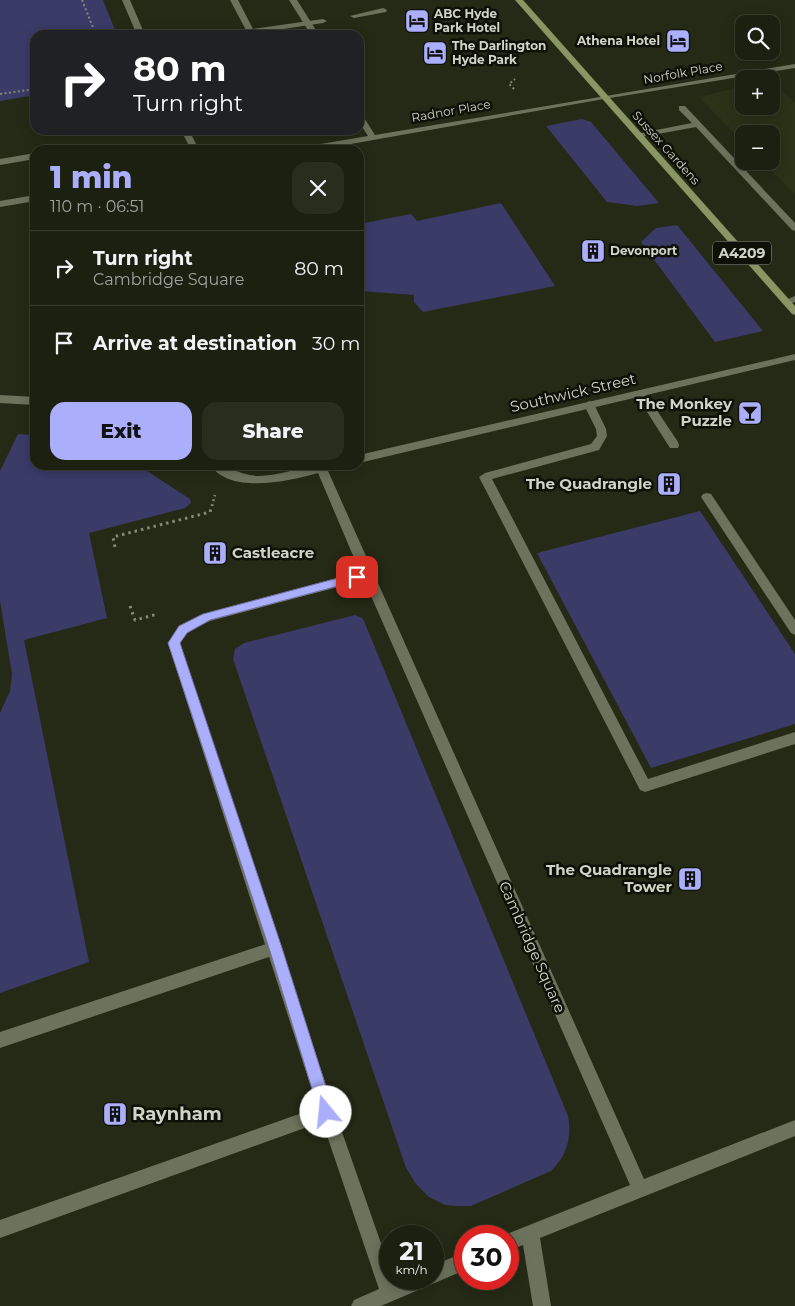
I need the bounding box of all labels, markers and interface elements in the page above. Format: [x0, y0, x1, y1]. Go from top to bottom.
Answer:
place label: ABC Hyde Park Hotel [433, 6, 500, 35]
hotel icon: ABC Hyde Park Hotel [404, 8, 430, 34]
map controls [735, 15, 780, 170]
button: search [735, 15, 780, 60]
hotel icon: Athena Hotel [665, 28, 691, 54]
place label: Athena Hotel [576, 33, 660, 48]
place label: The Darlington Hyde Park [452, 38, 546, 67]
hotel icon: The Darlington Hyde Park [422, 40, 448, 66]
text: 80 m [133, 47, 227, 90]
icon: right [50, 50, 115, 115]
street label: Norfolk Place [642, 58, 724, 87]
button: + [735, 70, 780, 115]
text: Turn right [133, 90, 243, 117]
street label: Radnor Place [410, 96, 492, 125]
street label: Sussex Gardens [629, 108, 704, 188]
button: − [735, 125, 780, 170]
text: 1 min [50, 159, 133, 196]
button: close [292, 162, 344, 214]
text: 110 m · 06:51 [50, 197, 144, 216]
building icon: Devonport [580, 238, 606, 264]
road number: A4209 [713, 242, 771, 264]
place label: Devonport [610, 243, 678, 258]
text: Turn right [93, 247, 193, 270]
icon: right [50, 254, 78, 282]
text: 80 m [294, 257, 344, 280]
text: Cambridge Square [93, 270, 245, 289]
icon: arrive [50, 329, 78, 357]
text: Arrive at destination [93, 332, 297, 355]
text: 30 m [312, 332, 360, 355]
street label: Southwick Street [508, 369, 638, 416]
place label: The Monkey Puzzle [636, 394, 733, 430]
bar icon: The Monkey Puzzle [737, 400, 763, 426]
button: Exit [50, 402, 192, 460]
button: Share [202, 402, 344, 460]
building icon: The Quadrangle [656, 471, 682, 497]
place label: The Quadrangle [526, 474, 652, 493]
building icon: Castleacre [202, 540, 228, 566]
place label: Castleacre [232, 543, 314, 562]
pin [336, 556, 378, 598]
icon: arrive [343, 563, 371, 591]
place label: The Quadrangle Tower [546, 860, 673, 896]
building icon: The Quadrangle Tower [677, 866, 703, 892]
street label: Cambridge Square [495, 878, 570, 1016]
position arrow [299, 1085, 351, 1137]
building icon: Raynham [102, 1101, 128, 1127]
place label: Raynham [132, 1103, 222, 1125]
speed limit sign: 30 [454, 1225, 519, 1290]
text: 21 [399, 1236, 424, 1266]
text: km/h [395, 1262, 428, 1277]

